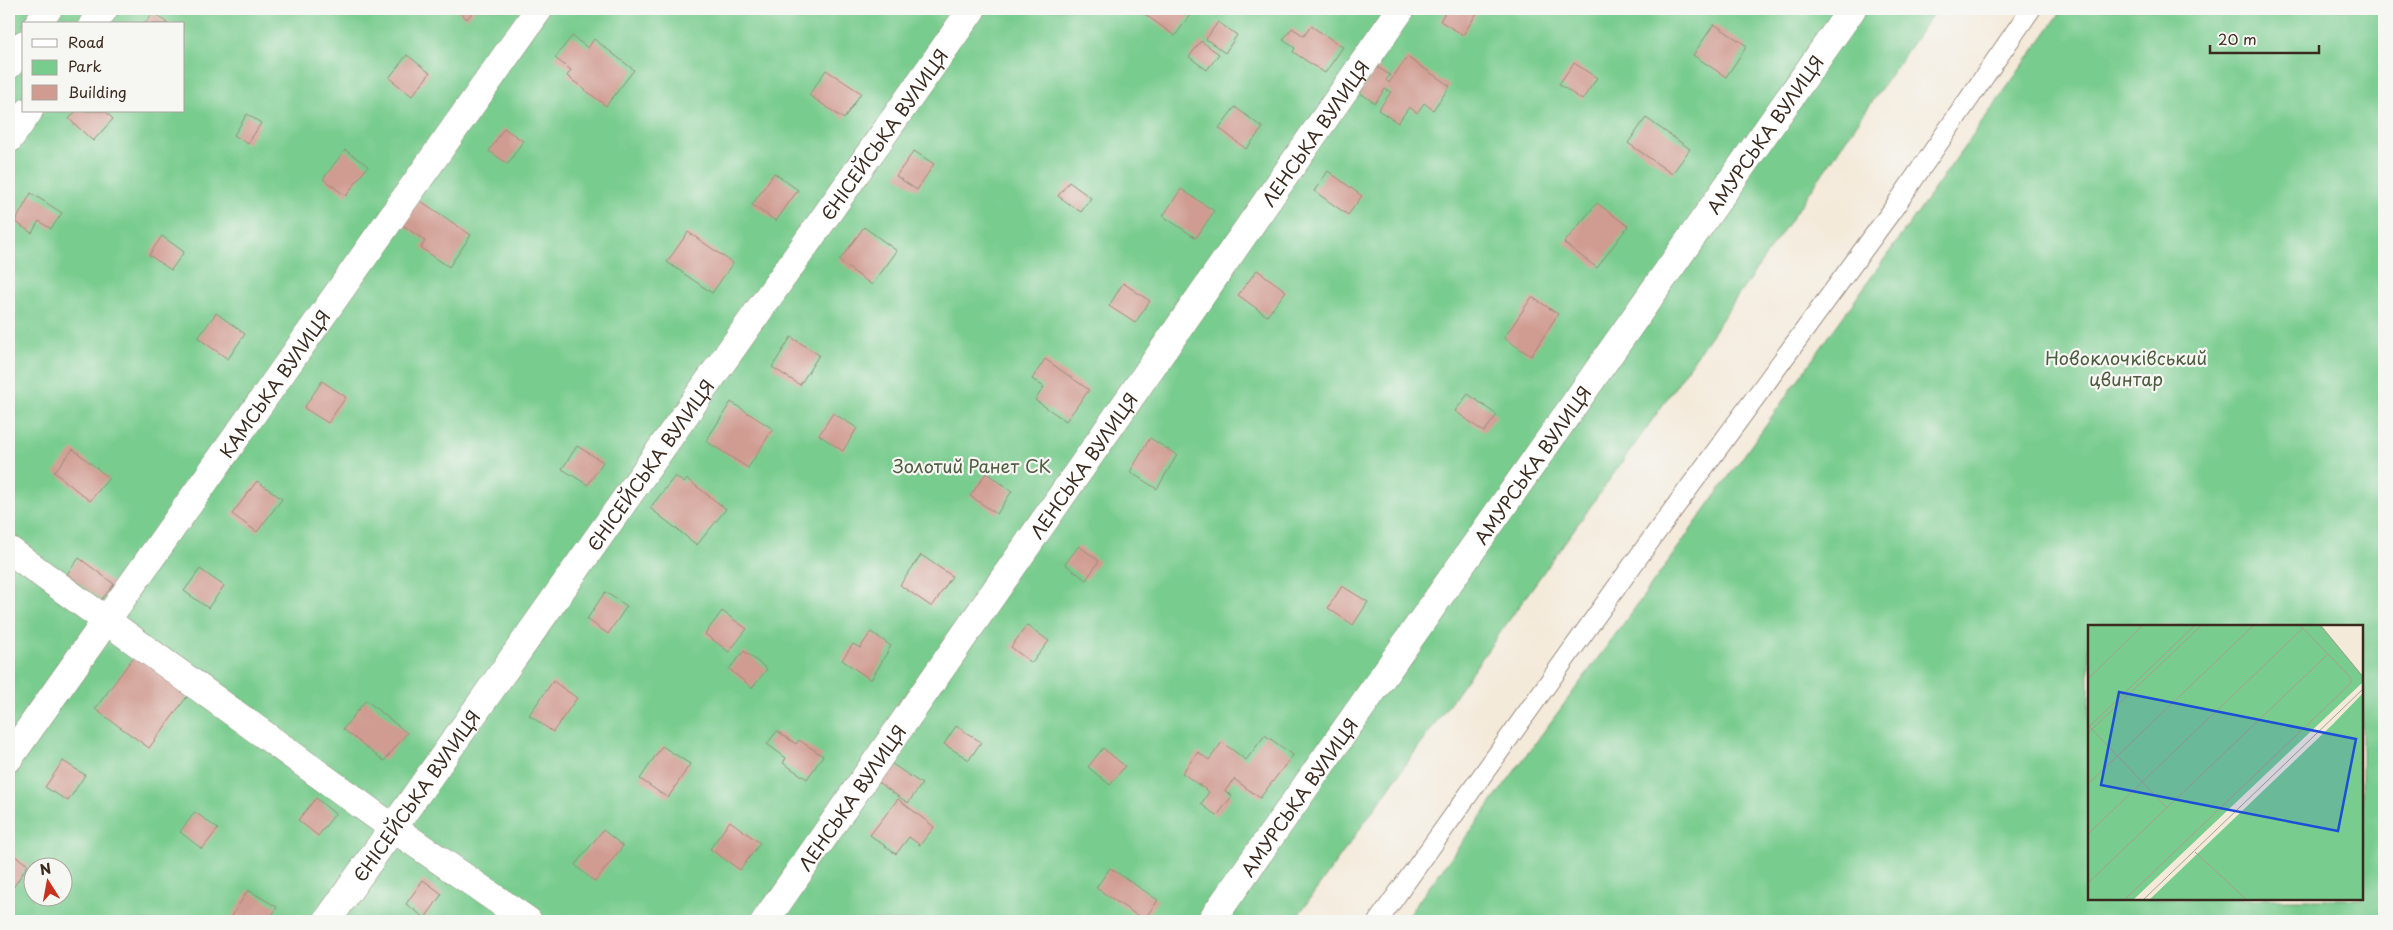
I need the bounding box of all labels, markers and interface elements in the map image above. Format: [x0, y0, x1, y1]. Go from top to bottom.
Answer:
legend [22, 22, 185, 112]
scale bar [2210, 22, 2319, 54]
text: 20 m [2218, 27, 2257, 50]
text: Road [68, 30, 104, 53]
street label: ЄНІСЕЙСЬКА ВУЛИЦЯ [814, 43, 954, 225]
street label: АМУРСЬКА ВУЛИЦЯ [1699, 49, 1829, 219]
text: Park [68, 54, 102, 77]
street label: ЛЕНСЬКА ВУЛИЦЯ [1254, 54, 1375, 211]
text: Building [68, 80, 127, 103]
street label: КАМСЬКА ВУЛИЦЯ [212, 304, 336, 463]
park label: Новоклочківський цвинтар [2045, 344, 2207, 392]
street label: ЄНІСЕЙСЬКА ВУЛИЦЯ [580, 373, 720, 556]
street label: АМУРСЬКА ВУЛИЦЯ [1467, 380, 1597, 549]
street label: ЛЕНСЬКА ВУЛИЦЯ [1023, 386, 1143, 543]
park label: Золотий Ранет СК [893, 452, 1051, 479]
inset map [2088, 625, 2363, 900]
street label: ЄНІСЕЙСЬКА ВУЛИЦЯ [346, 704, 486, 887]
street label: АМУРСЬКА ВУЛИЦЯ [1233, 712, 1364, 881]
street label: ЛЕНСЬКА ВУЛИЦЯ [791, 719, 912, 876]
text: N [38, 857, 53, 880]
north arrow [22, 858, 72, 908]

